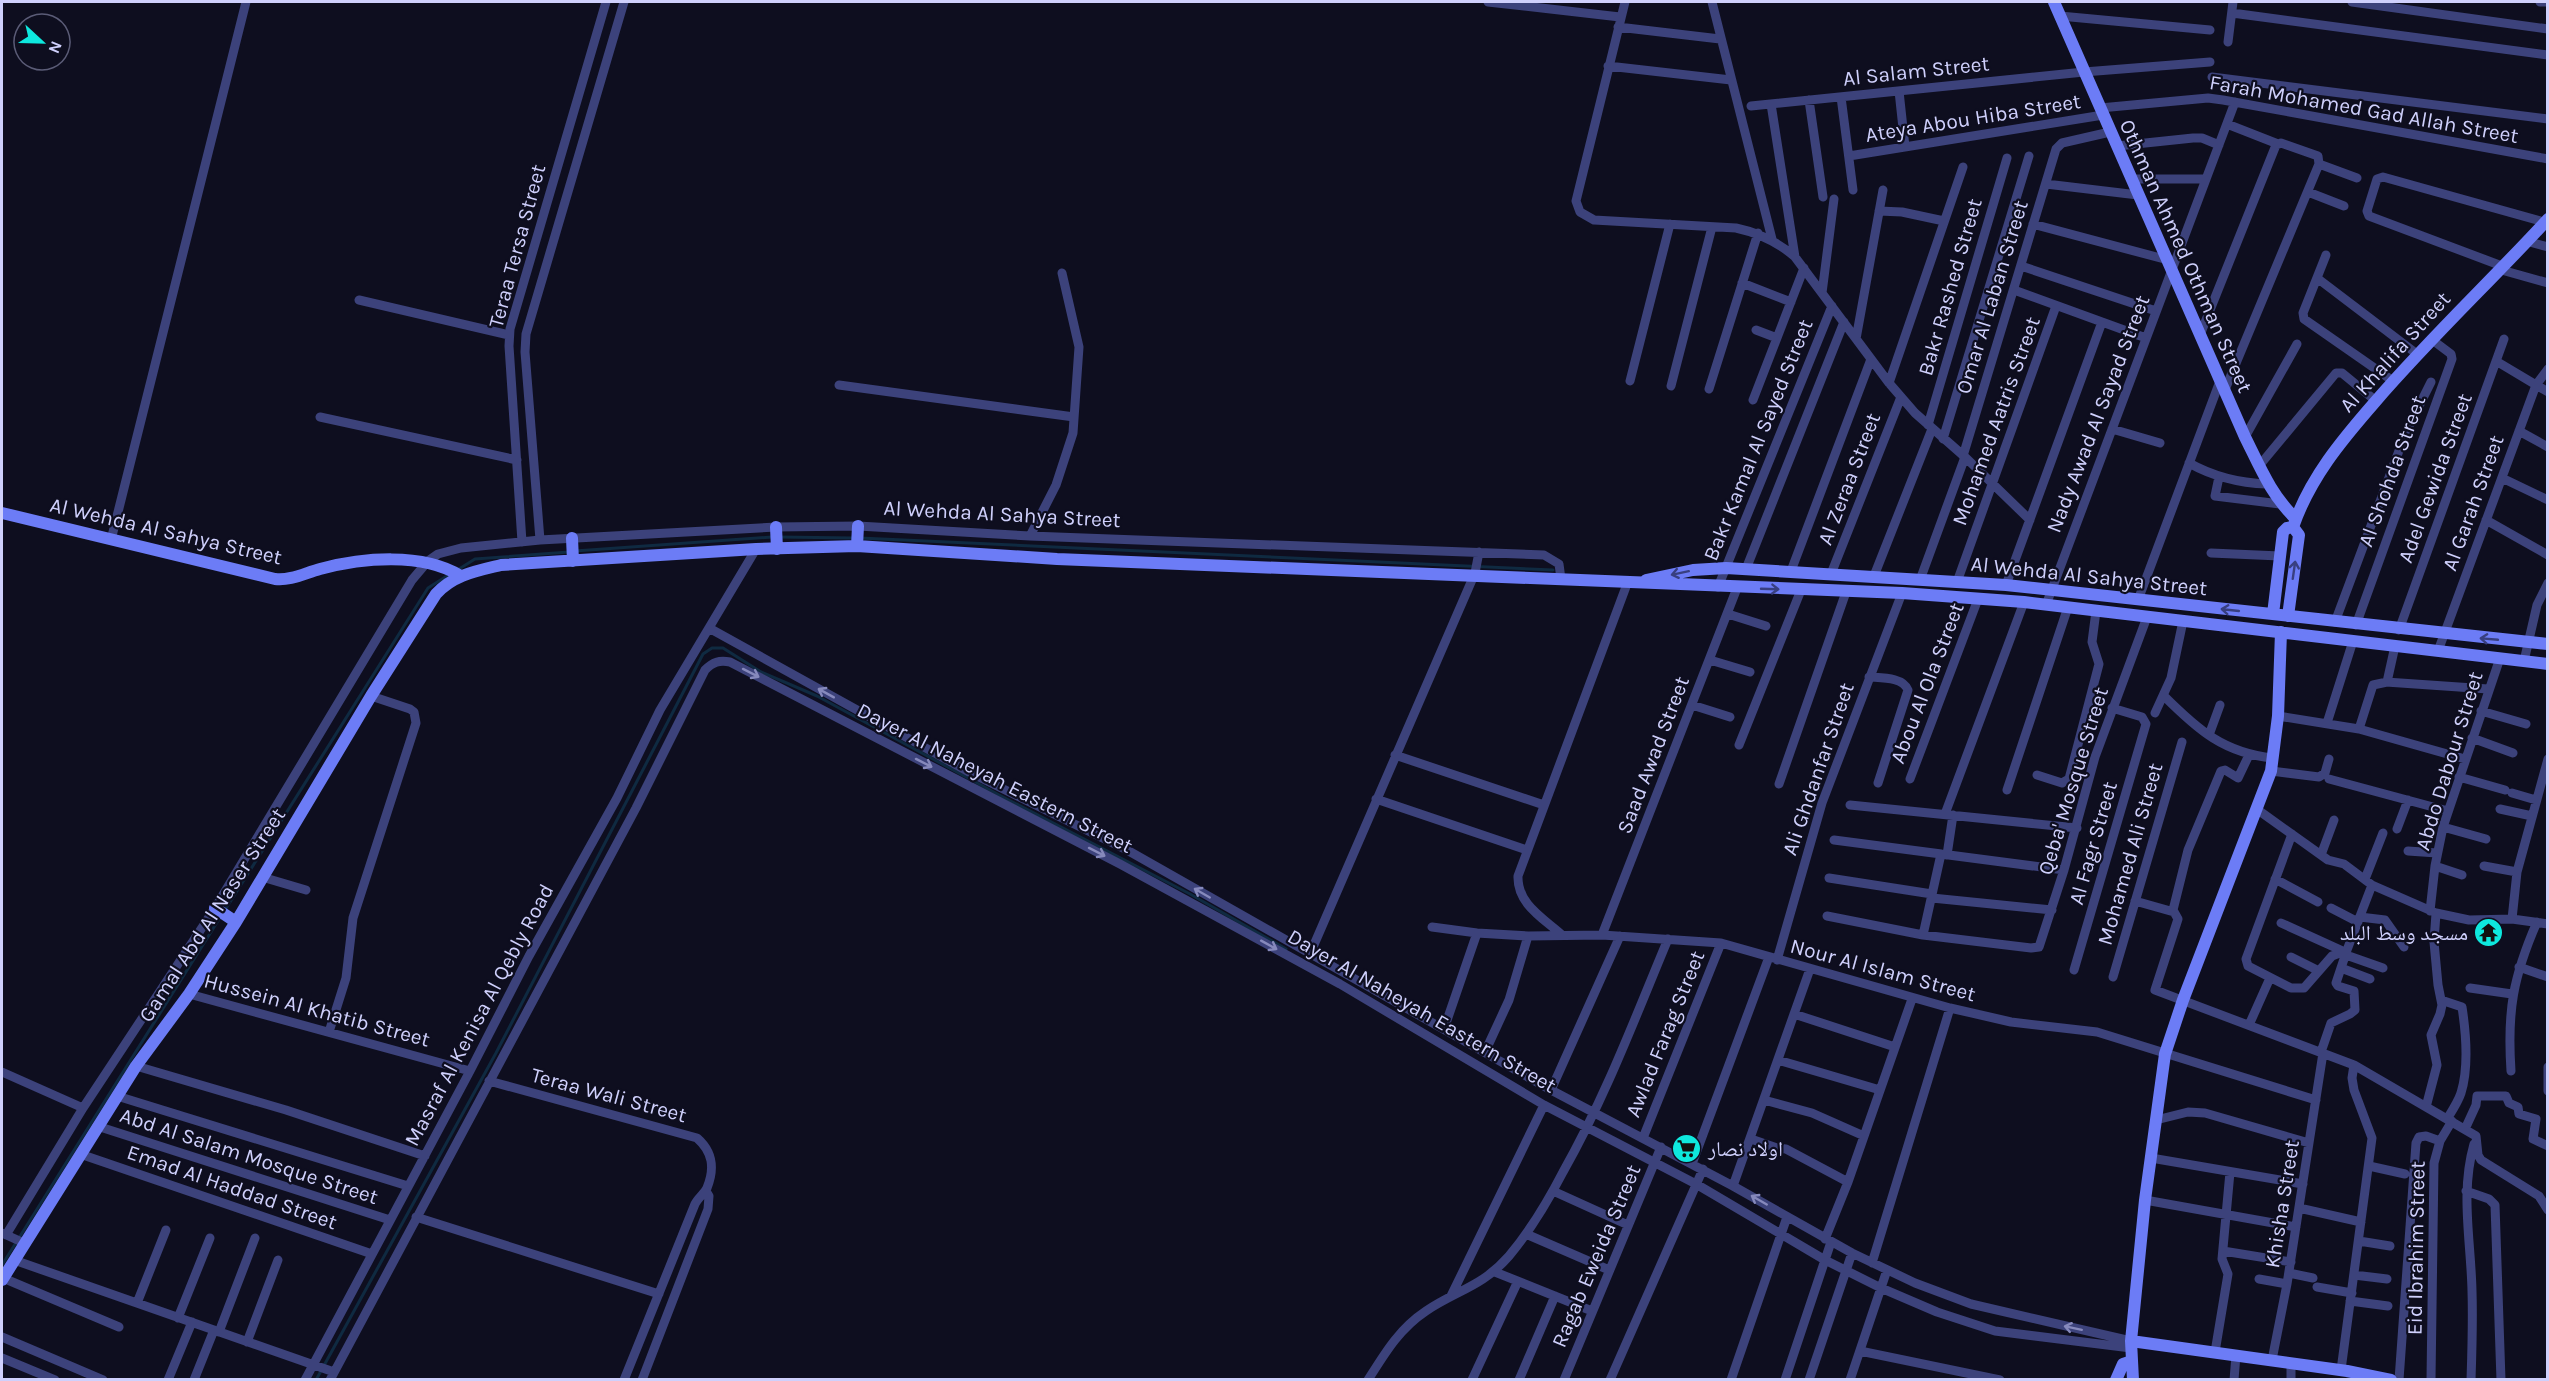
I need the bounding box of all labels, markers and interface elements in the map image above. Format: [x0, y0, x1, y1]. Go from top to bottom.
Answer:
north arrow [12, 12, 72, 72]
text: N [44, 39, 66, 56]
street label: Al Salam Street [1842, 51, 1990, 91]
street label: Farah Mohamed Gad Allah Street [2208, 70, 2521, 148]
street label: Ateya Abou Hiba Street [1864, 89, 2082, 147]
street label: Othman Ahmed Othman Street [2115, 116, 2257, 396]
street label: Teraa Tersa Street [484, 162, 550, 330]
street label: Bakr Rashed Street [1913, 196, 1987, 378]
street label: Omar Al Laban Street [1951, 197, 2033, 397]
street label: Al Khalifa Street [2335, 287, 2455, 417]
street label: Nady Awad Al Sayad Street [2042, 292, 2154, 536]
street label: Mohamed Aatris Street [1947, 313, 2045, 529]
street label: Bakr Kamal Al Sayed Street [1699, 316, 1818, 564]
street label: Adel Gewida Street [2393, 390, 2477, 566]
street label: Al Shohda Street [2354, 392, 2431, 550]
street label: Al Zeraa Street [1813, 409, 1885, 548]
street label: Al Garah Street [2437, 432, 2509, 574]
street label: Al Wehda Al Sahya Street [48, 493, 284, 569]
street label: Al Wehda Al Sahya Street [883, 496, 1121, 532]
street label: Al Wehda Al Sahya Street [1970, 552, 2208, 600]
one-way arrow [2289, 561, 2300, 581]
one-way arrow [1671, 567, 1690, 579]
one-way arrow [1759, 584, 1779, 595]
street label: Abou Al Ola Street [1885, 599, 1969, 767]
one-way arrow [2220, 604, 2240, 615]
one-way arrow [2480, 633, 2500, 644]
one-way arrow [742, 667, 759, 679]
street label: Abdo Dabour Street [2410, 669, 2488, 853]
street label: Saad Awad Street [1612, 673, 1694, 837]
street label: Ali Ghdanfar Street [1777, 679, 1859, 858]
street label: Qeba' Mosque Street [2033, 684, 2113, 878]
one-way arrow [818, 686, 835, 698]
street label: Dayer Al Naheyah Eastern Street [853, 698, 1137, 858]
one-way arrow [915, 757, 933, 769]
street label: Mohamed Ali Street [2093, 760, 2167, 948]
street label: Al Fagr Street [2064, 779, 2122, 907]
street label: Gamal Abd Al Naser Street [134, 804, 290, 1026]
one-way arrow [1088, 847, 1106, 859]
street label: Masraf Al Kenisa Al Qebly Road [400, 880, 558, 1150]
one-way arrow [1194, 886, 1211, 898]
temple icon: مسجد وسط البلد [2473, 917, 2505, 949]
place label: مسجد وسط البلد [2340, 921, 2468, 945]
street label: Dayer Al Naheyah Eastern Street [1284, 924, 1561, 1098]
street label: Nour Al Islam Street [1788, 934, 1978, 1006]
one-way arrow [1259, 940, 1277, 951]
street label: Awlad Farag Street [1621, 947, 1709, 1121]
street label: Hussein Al Khatib Street [202, 968, 433, 1052]
street label: Teraa Wali Street [529, 1063, 689, 1127]
street label: Abd Al Salam Mosque Street [117, 1103, 381, 1209]
supermarket icon: اولاد نصار [1671, 1133, 1703, 1165]
place label: اولاد نصار [1707, 1137, 1783, 1161]
street label: Khisha Street [2260, 1138, 2304, 1270]
street label: Emad Al Haddad Street [124, 1140, 340, 1234]
street label: Ragab Eweida Street [1547, 1161, 1645, 1351]
street label: Eid Ibrahim Street [2402, 1161, 2430, 1335]
one-way arrow [1751, 1194, 1768, 1206]
one-way arrow [2064, 1322, 2084, 1333]

